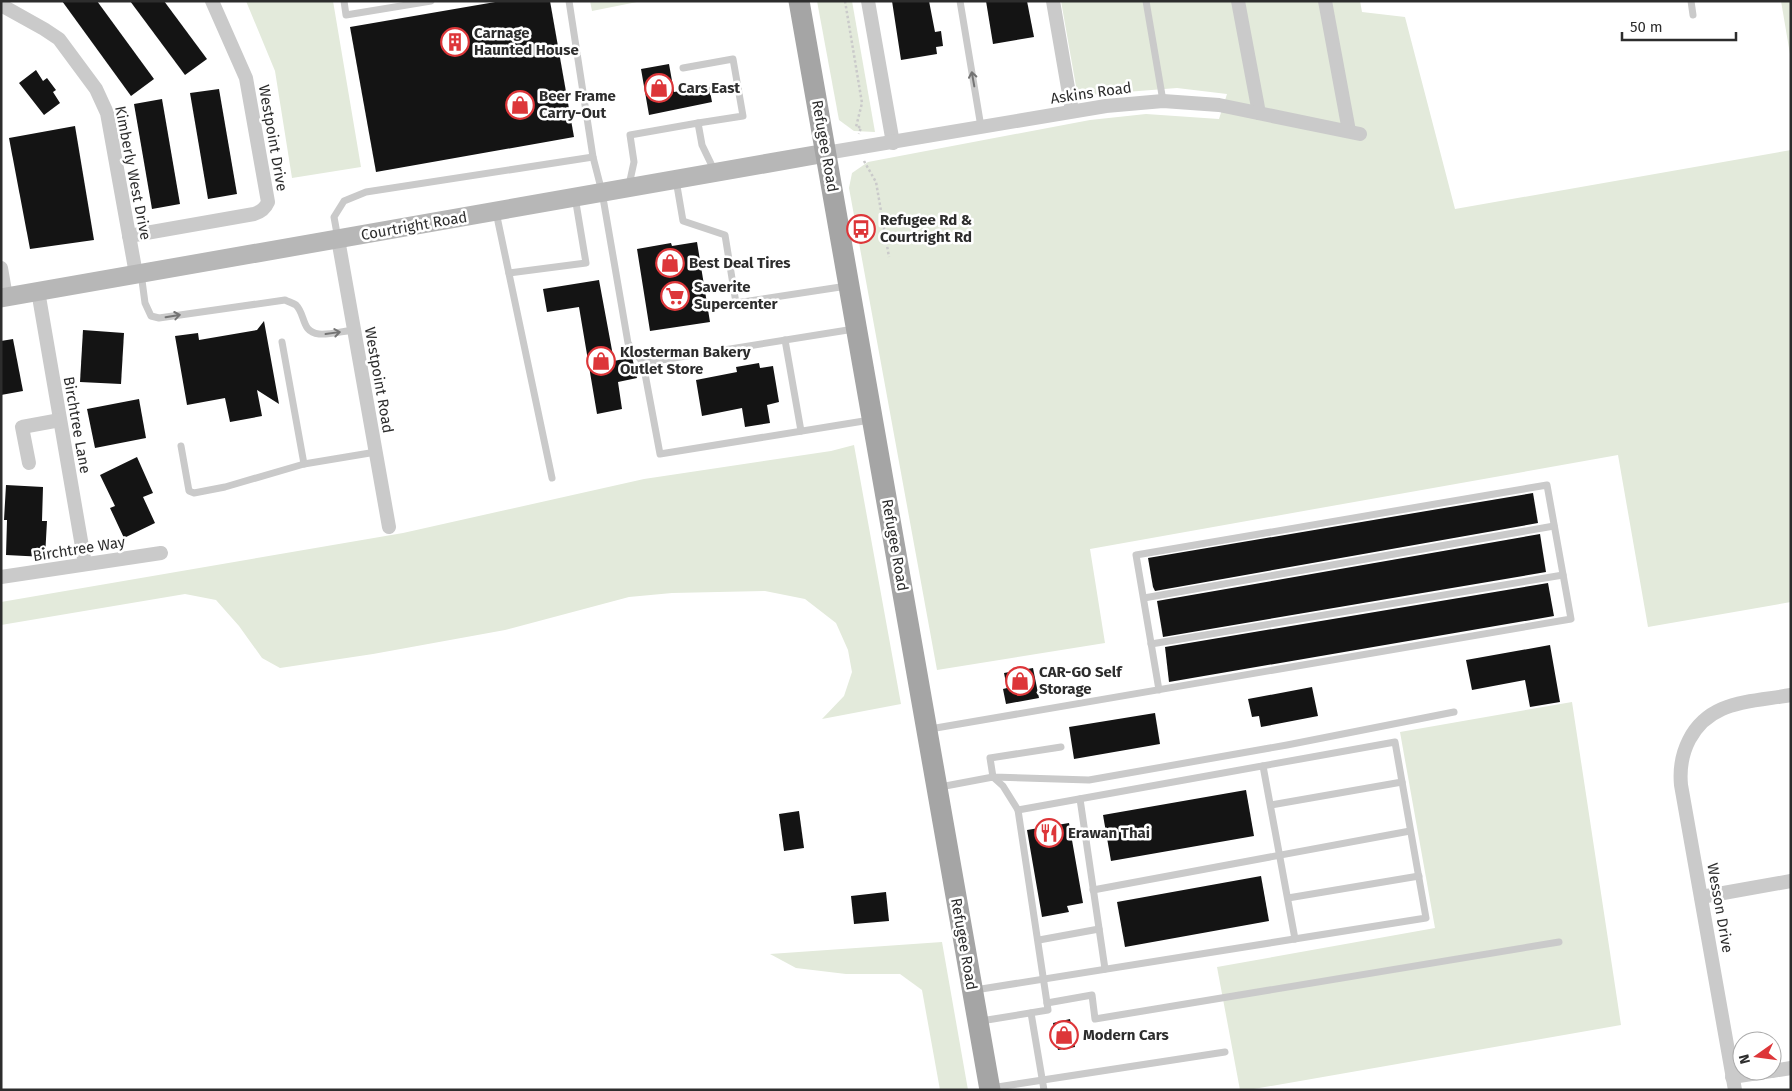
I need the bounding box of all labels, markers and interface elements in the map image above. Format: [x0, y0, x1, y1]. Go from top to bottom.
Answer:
scale bar [1622, 10, 1736, 42]
text: 50 m [1630, 18, 1663, 36]
place label: Carnage Haunted House [474, 24, 579, 59]
building icon: Carnage Haunted House [440, 27, 470, 57]
one-way arrow [968, 72, 978, 88]
shop icon: Cars East [644, 73, 674, 103]
street label: Askins Road [1049, 78, 1133, 108]
place label: Cars East [678, 79, 740, 97]
street label: Westpoint Drive [255, 83, 291, 193]
place label: Beer Frame Carry-Out [539, 87, 616, 122]
shop icon: Beer Frame Carry-Out [505, 90, 535, 120]
street label: Refugee Road [808, 99, 842, 193]
street label: Kimberly West Drive [111, 104, 155, 242]
street label: Courtright Road [360, 208, 468, 244]
place label: Refugee Rd & Courtright Rd [880, 211, 973, 246]
bus stop icon: Refugee Rd & Courtright Rd [846, 214, 876, 244]
shop icon: Best Deal Tires [655, 248, 685, 278]
place label: Best Deal Tires [689, 254, 791, 272]
place label: Saverite Supercenter [694, 278, 779, 313]
supermarket icon: Saverite Supercenter [660, 281, 690, 311]
one-way arrow [164, 311, 180, 321]
street label: Westpoint Road [361, 325, 397, 435]
one-way arrow [325, 328, 341, 338]
place label: Klosterman Bakery Outlet Store [620, 343, 751, 378]
shop icon: Klosterman Bakery Outlet Store [586, 346, 616, 376]
street label: Birchtree Lane [60, 375, 94, 475]
street label: Refugee Road [878, 498, 912, 592]
street label: Birchtree Way [32, 533, 127, 565]
place label: CAR-GO Self Storage [1039, 663, 1123, 698]
shop icon: CAR-GO Self Storage [1005, 666, 1035, 696]
restaurant icon: Erawan Thai [1034, 818, 1064, 848]
place label: Erawan Thai [1068, 824, 1150, 842]
street label: Wesson Drive [1703, 862, 1737, 954]
street label: Refugee Road [947, 897, 981, 991]
shop icon: Modern Cars [1049, 1020, 1079, 1050]
place label: Modern Cars [1083, 1026, 1169, 1044]
north arrow [1732, 1031, 1782, 1081]
text: N [1735, 1052, 1754, 1066]

